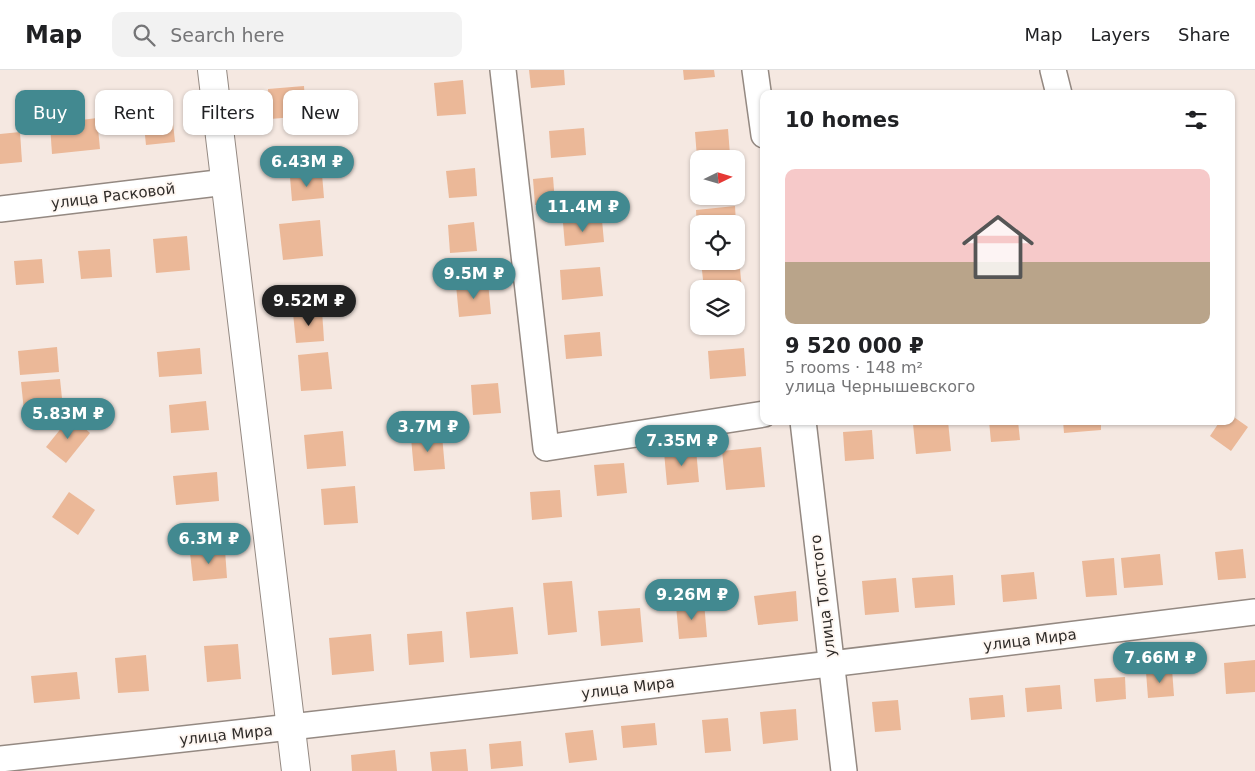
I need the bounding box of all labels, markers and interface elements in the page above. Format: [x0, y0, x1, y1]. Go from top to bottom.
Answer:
search box [112, 12, 462, 57]
text: Map [25, 21, 82, 49]
icon: search [130, 21, 158, 49]
text: Search here [170, 24, 284, 46]
text: Map [1024, 24, 1062, 45]
text: Layers [1090, 24, 1150, 45]
text: Share [1178, 24, 1230, 45]
chip: Buy [15, 90, 85, 135]
chip: Rent [95, 90, 173, 135]
chip: Filters [183, 90, 273, 135]
chip: New [283, 90, 358, 135]
icon: filters [1182, 106, 1210, 134]
text: 10 homes [785, 108, 900, 132]
pin: 6.43M ₽ [261, 146, 353, 188]
north arrow [690, 150, 745, 205]
map controls [690, 150, 745, 335]
text: 6.43M ₽ [271, 152, 343, 171]
street label: улица Расковой [50, 179, 176, 213]
pin: 11.4M ₽ [537, 190, 629, 233]
text: 11.4M ₽ [547, 197, 619, 216]
icon: home [953, 202, 1043, 292]
button: locate [690, 215, 745, 270]
pin: 9.5M ₽ [433, 258, 515, 300]
text: 9.5M ₽ [444, 264, 504, 283]
button: layers [690, 280, 745, 335]
pin: 9.52M ₽ [263, 284, 355, 327]
text: 9.52M ₽ [273, 291, 345, 310]
text: 9 520 000 ₽ [785, 334, 924, 358]
text: 5 rooms · 148 m² [785, 358, 923, 377]
text: улица Чернышевского [785, 377, 975, 396]
pin: 5.83M ₽ [22, 398, 114, 440]
text: 5.83M ₽ [32, 404, 104, 423]
pin: 3.7M ₽ [387, 410, 469, 453]
text: 3.7M ₽ [398, 417, 458, 436]
pin: 7.35M ₽ [636, 424, 728, 467]
text: 7.35M ₽ [646, 431, 718, 450]
pin: 6.3M ₽ [168, 522, 250, 565]
text: 6.3M ₽ [179, 529, 239, 548]
street label: улица Толстого [807, 534, 839, 658]
pin: 9.26M ₽ [646, 578, 738, 621]
text: 9.26M ₽ [656, 585, 728, 604]
street label: улица Мира [982, 625, 1078, 655]
pin: 7.66M ₽ [1114, 642, 1206, 684]
text: 7.66M ₽ [1124, 648, 1196, 667]
street label: улица Мира [580, 673, 676, 703]
street label: улица Мира [178, 721, 274, 749]

